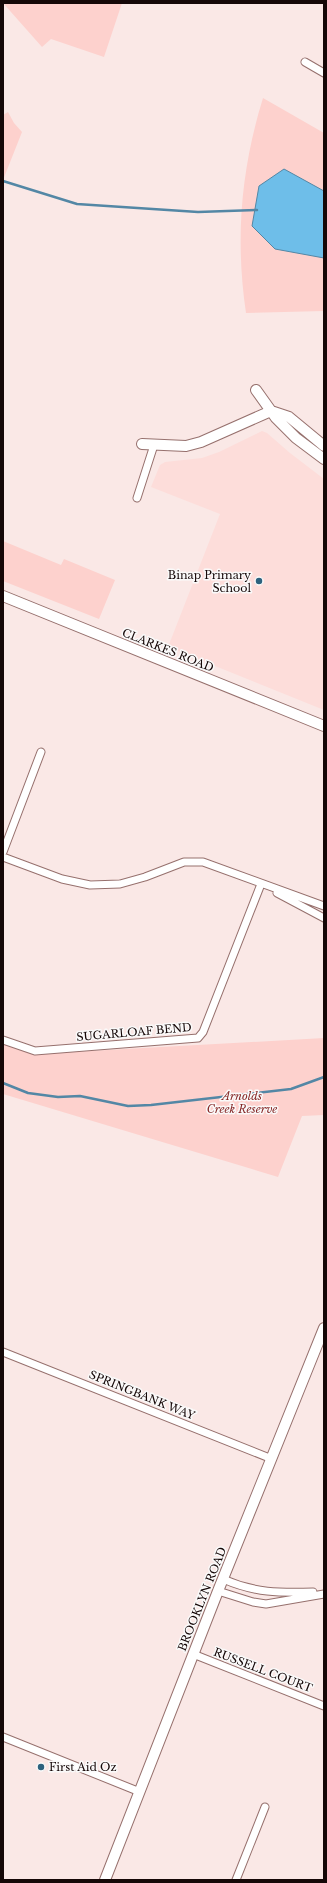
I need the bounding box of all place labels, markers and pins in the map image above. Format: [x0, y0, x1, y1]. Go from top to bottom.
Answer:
place label: Binap Primary School [168, 568, 251, 595]
marker: Binap Primary School [254, 576, 264, 586]
place label: First Aid Oz [49, 1760, 117, 1774]
marker: First Aid Oz [36, 1762, 46, 1772]

